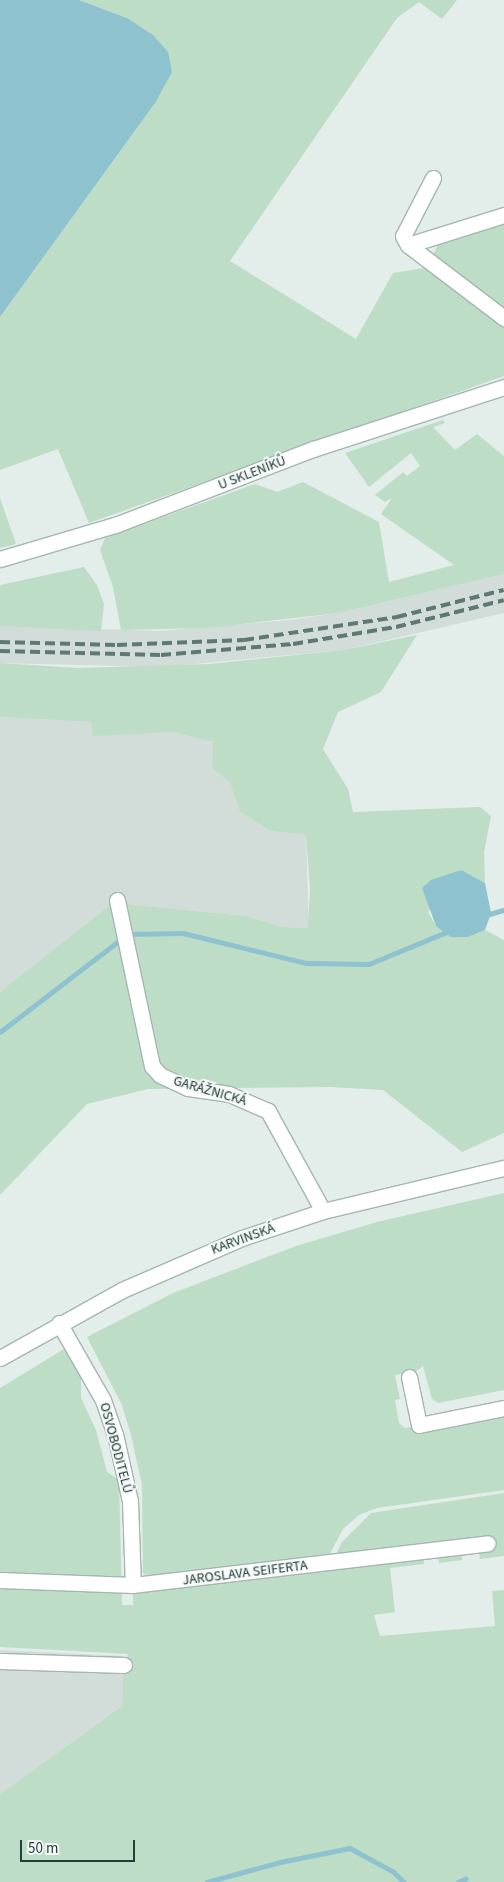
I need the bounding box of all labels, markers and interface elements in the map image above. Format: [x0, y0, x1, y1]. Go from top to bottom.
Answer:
street label: U SKLENÍKŮ [216, 452, 288, 494]
street label: GARÁŽNICKÁ [171, 1073, 249, 1109]
street label: KARVINSKÁ [209, 1220, 277, 1258]
street label: OSVOBODITELŮ [96, 1401, 136, 1495]
street label: JAROSLAVA SEIFERTA [182, 1557, 308, 1589]
scale bar [22, 1830, 138, 1862]
text: 50 m [28, 1838, 58, 1859]

